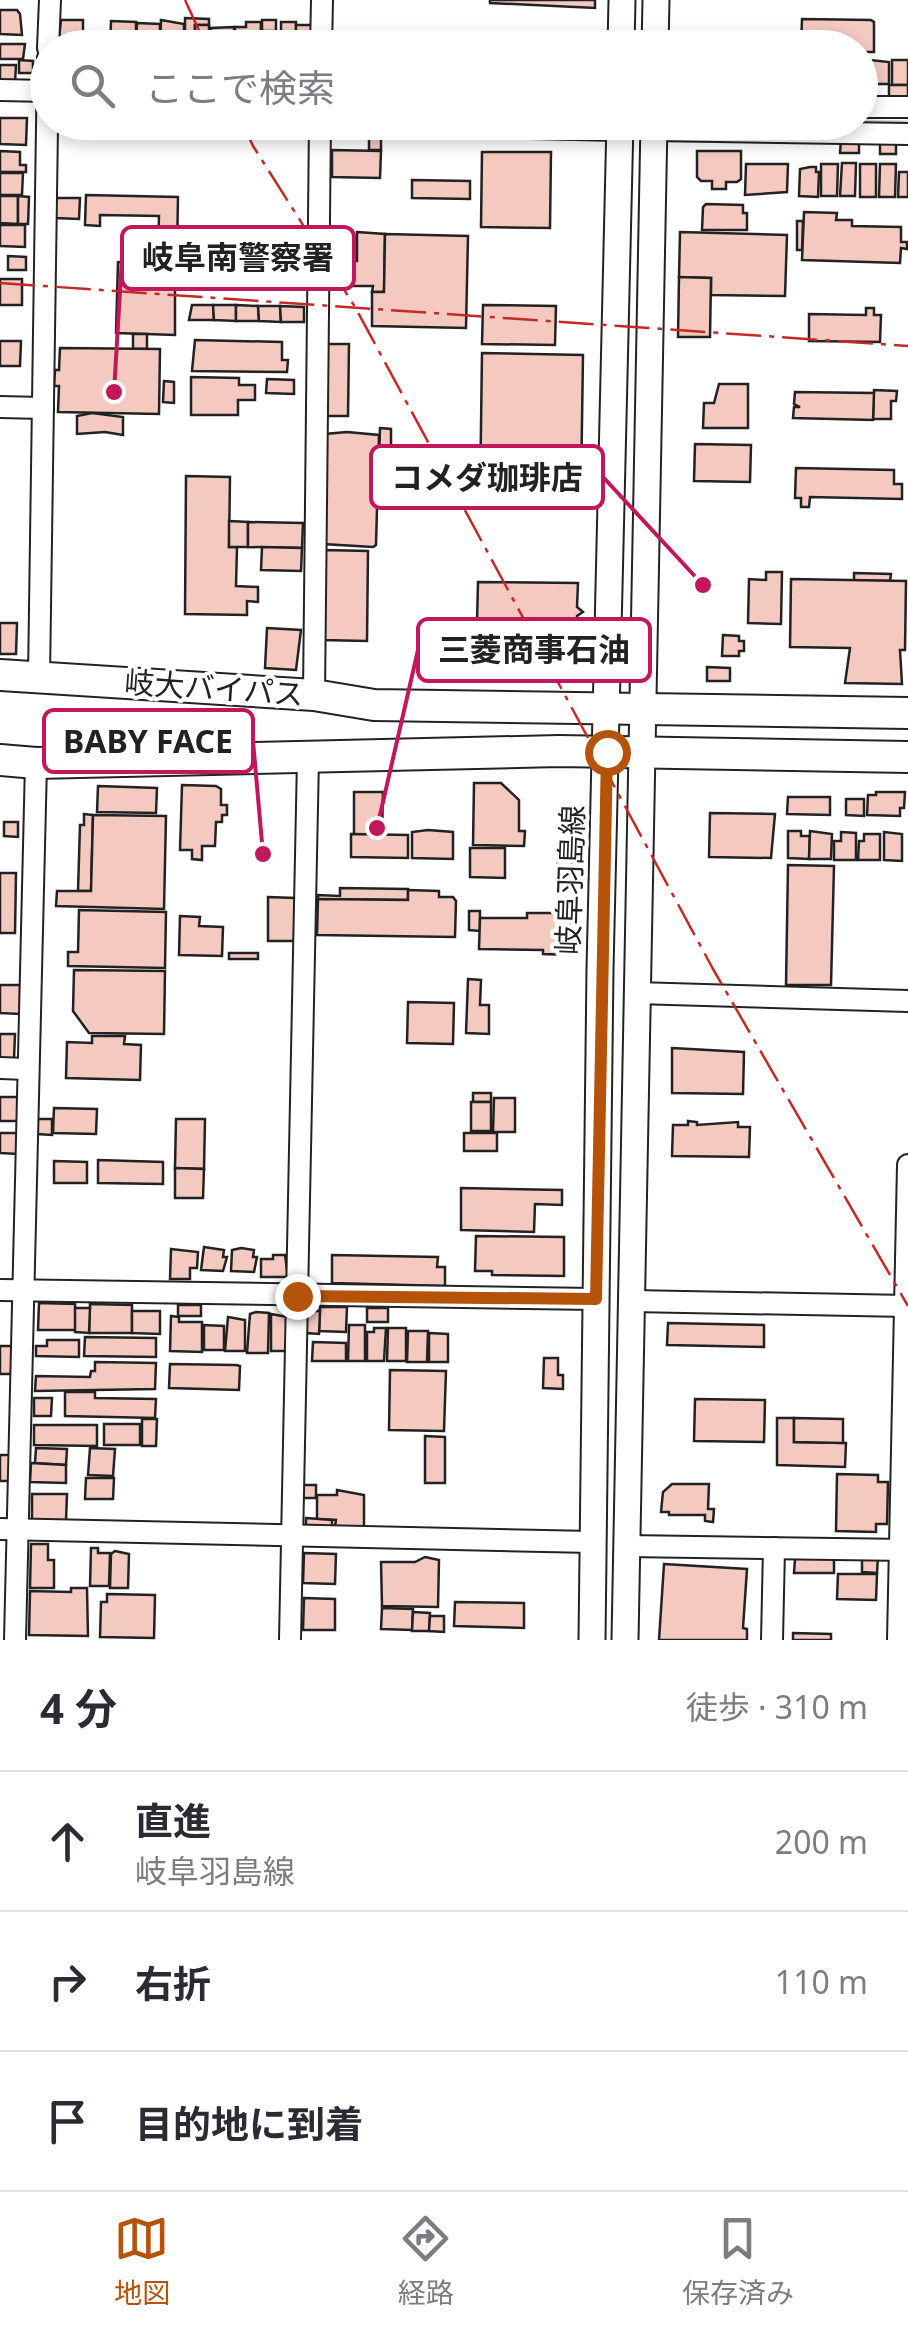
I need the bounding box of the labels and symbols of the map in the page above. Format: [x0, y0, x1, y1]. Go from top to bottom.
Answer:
callout: 岐阜南警察署 [122, 227, 354, 289]
text: 岐阜南警察署 [142, 235, 334, 278]
callout: コメダ珈琲店 [371, 446, 603, 508]
text: コメダ珈琲店 [391, 455, 583, 498]
callout: 三菱商事石油 [418, 619, 650, 681]
text: 三菱商事石油 [438, 627, 630, 670]
street label: 岐大バイパス [123, 661, 305, 714]
callout: BABY FACE [44, 710, 253, 772]
text: BABY FACE [63, 719, 233, 762]
route start [585, 730, 631, 776]
street label: 岐阜羽島線 [546, 804, 593, 956]
route end [275, 1274, 321, 1320]

